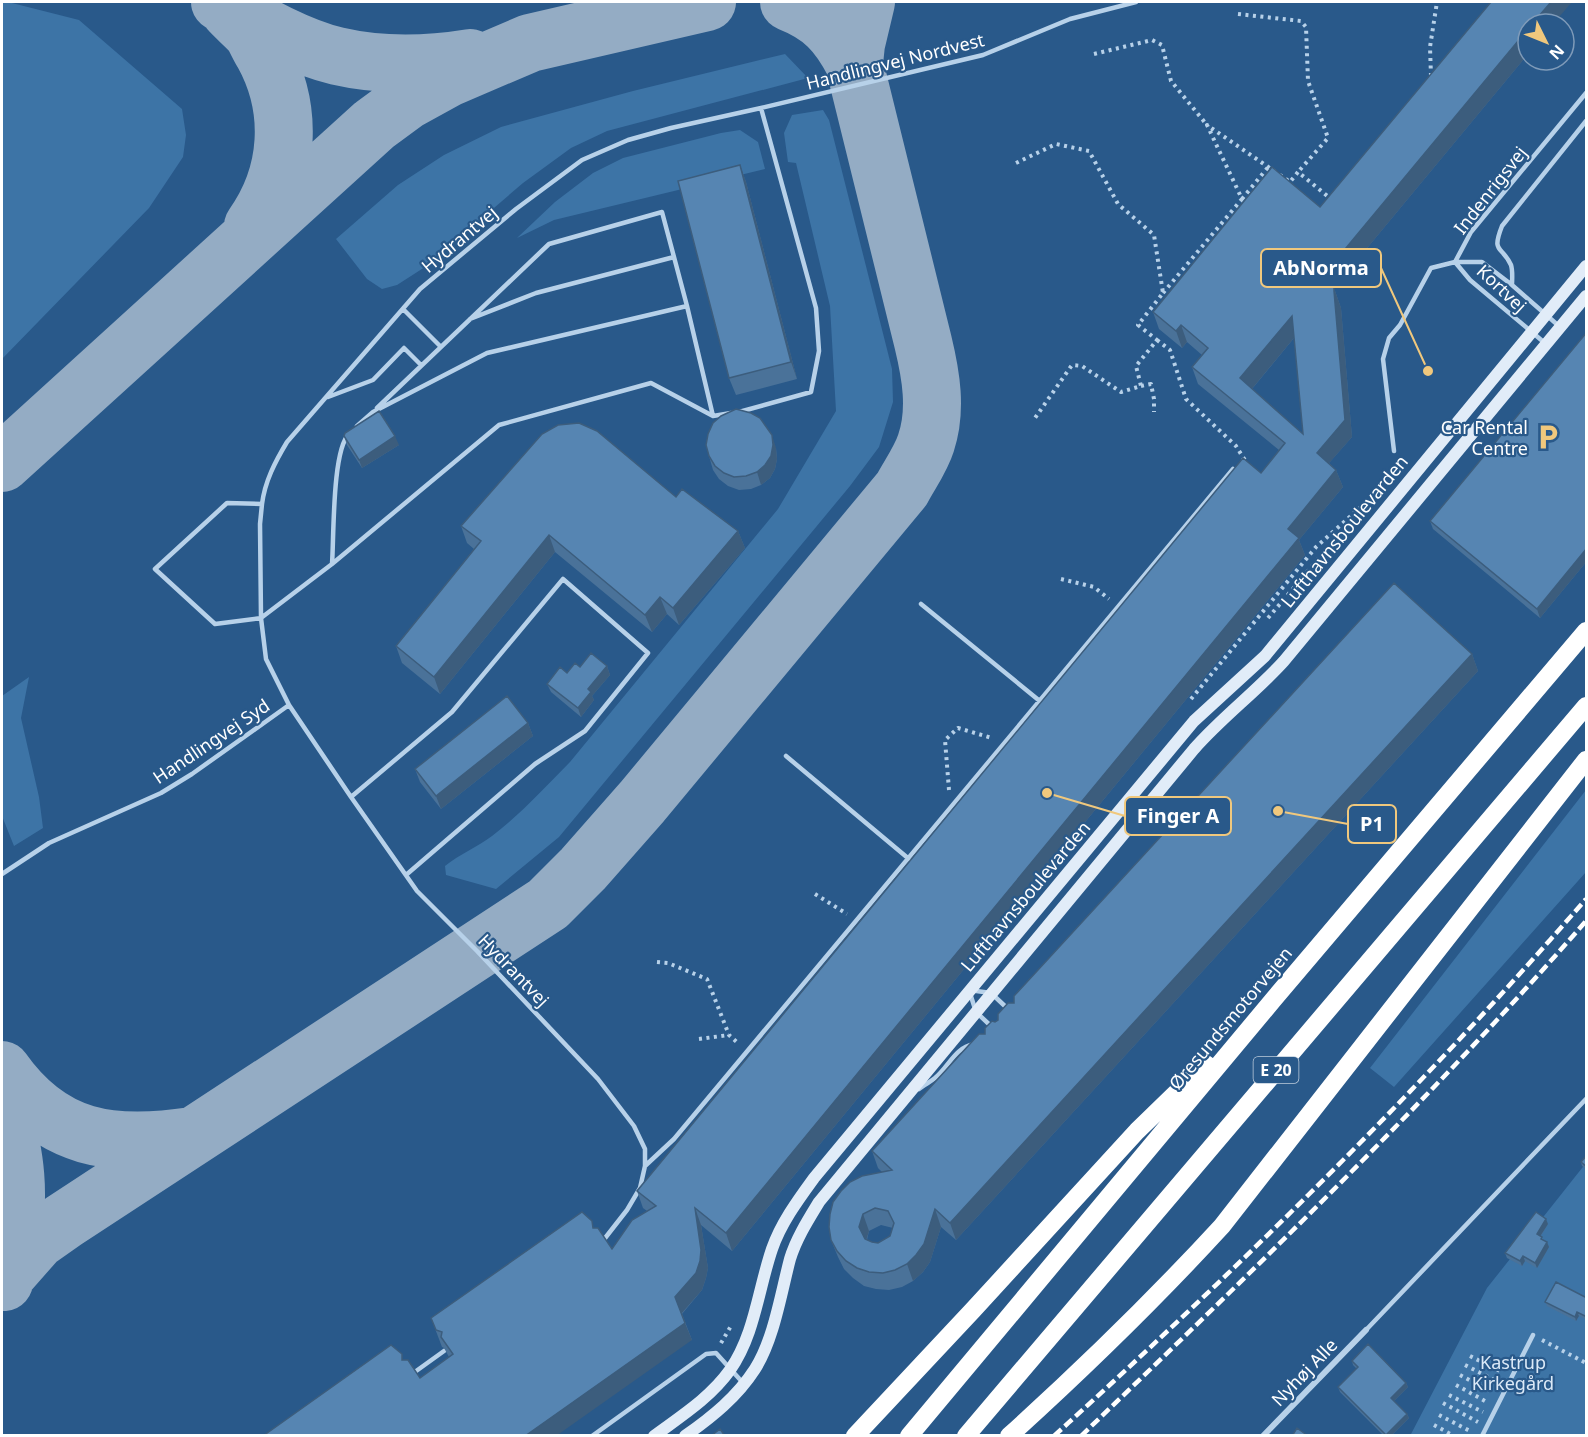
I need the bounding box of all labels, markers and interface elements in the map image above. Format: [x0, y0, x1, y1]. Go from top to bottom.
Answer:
north arrow [1516, 12, 1576, 72]
street label: Handlingvej Nordvest [803, 27, 987, 95]
text: N [1544, 40, 1569, 64]
street label: Indenrigsvej [1448, 141, 1532, 239]
street label: Hydrantvej [416, 200, 502, 278]
callout: AbNorma [1261, 249, 1381, 287]
text: AbNorma [1273, 254, 1369, 281]
street label: Kortvej [1472, 259, 1532, 317]
place label: Car Rental Centre [1441, 415, 1528, 460]
parking icon: Car Rental Centre [1533, 422, 1563, 452]
street label: Lufthavnsboulevarden [1275, 450, 1413, 612]
street label: Handlingvej Syd [148, 693, 274, 789]
callout: Finger A [1125, 797, 1231, 835]
text: Finger A [1137, 802, 1219, 829]
callout: P1 [1348, 805, 1396, 843]
text: P1 [1360, 810, 1384, 837]
street label: Lufthavnsboulevarden [955, 816, 1095, 976]
street label: Hydrantvej [473, 928, 555, 1012]
street label: Øresundsmotorvejen [1163, 941, 1297, 1095]
road number: E 20 [1254, 1057, 1298, 1083]
street label: Nyhøj Alle [1266, 1333, 1342, 1411]
park label: Kastrup Kirkegård [1472, 1350, 1554, 1395]

